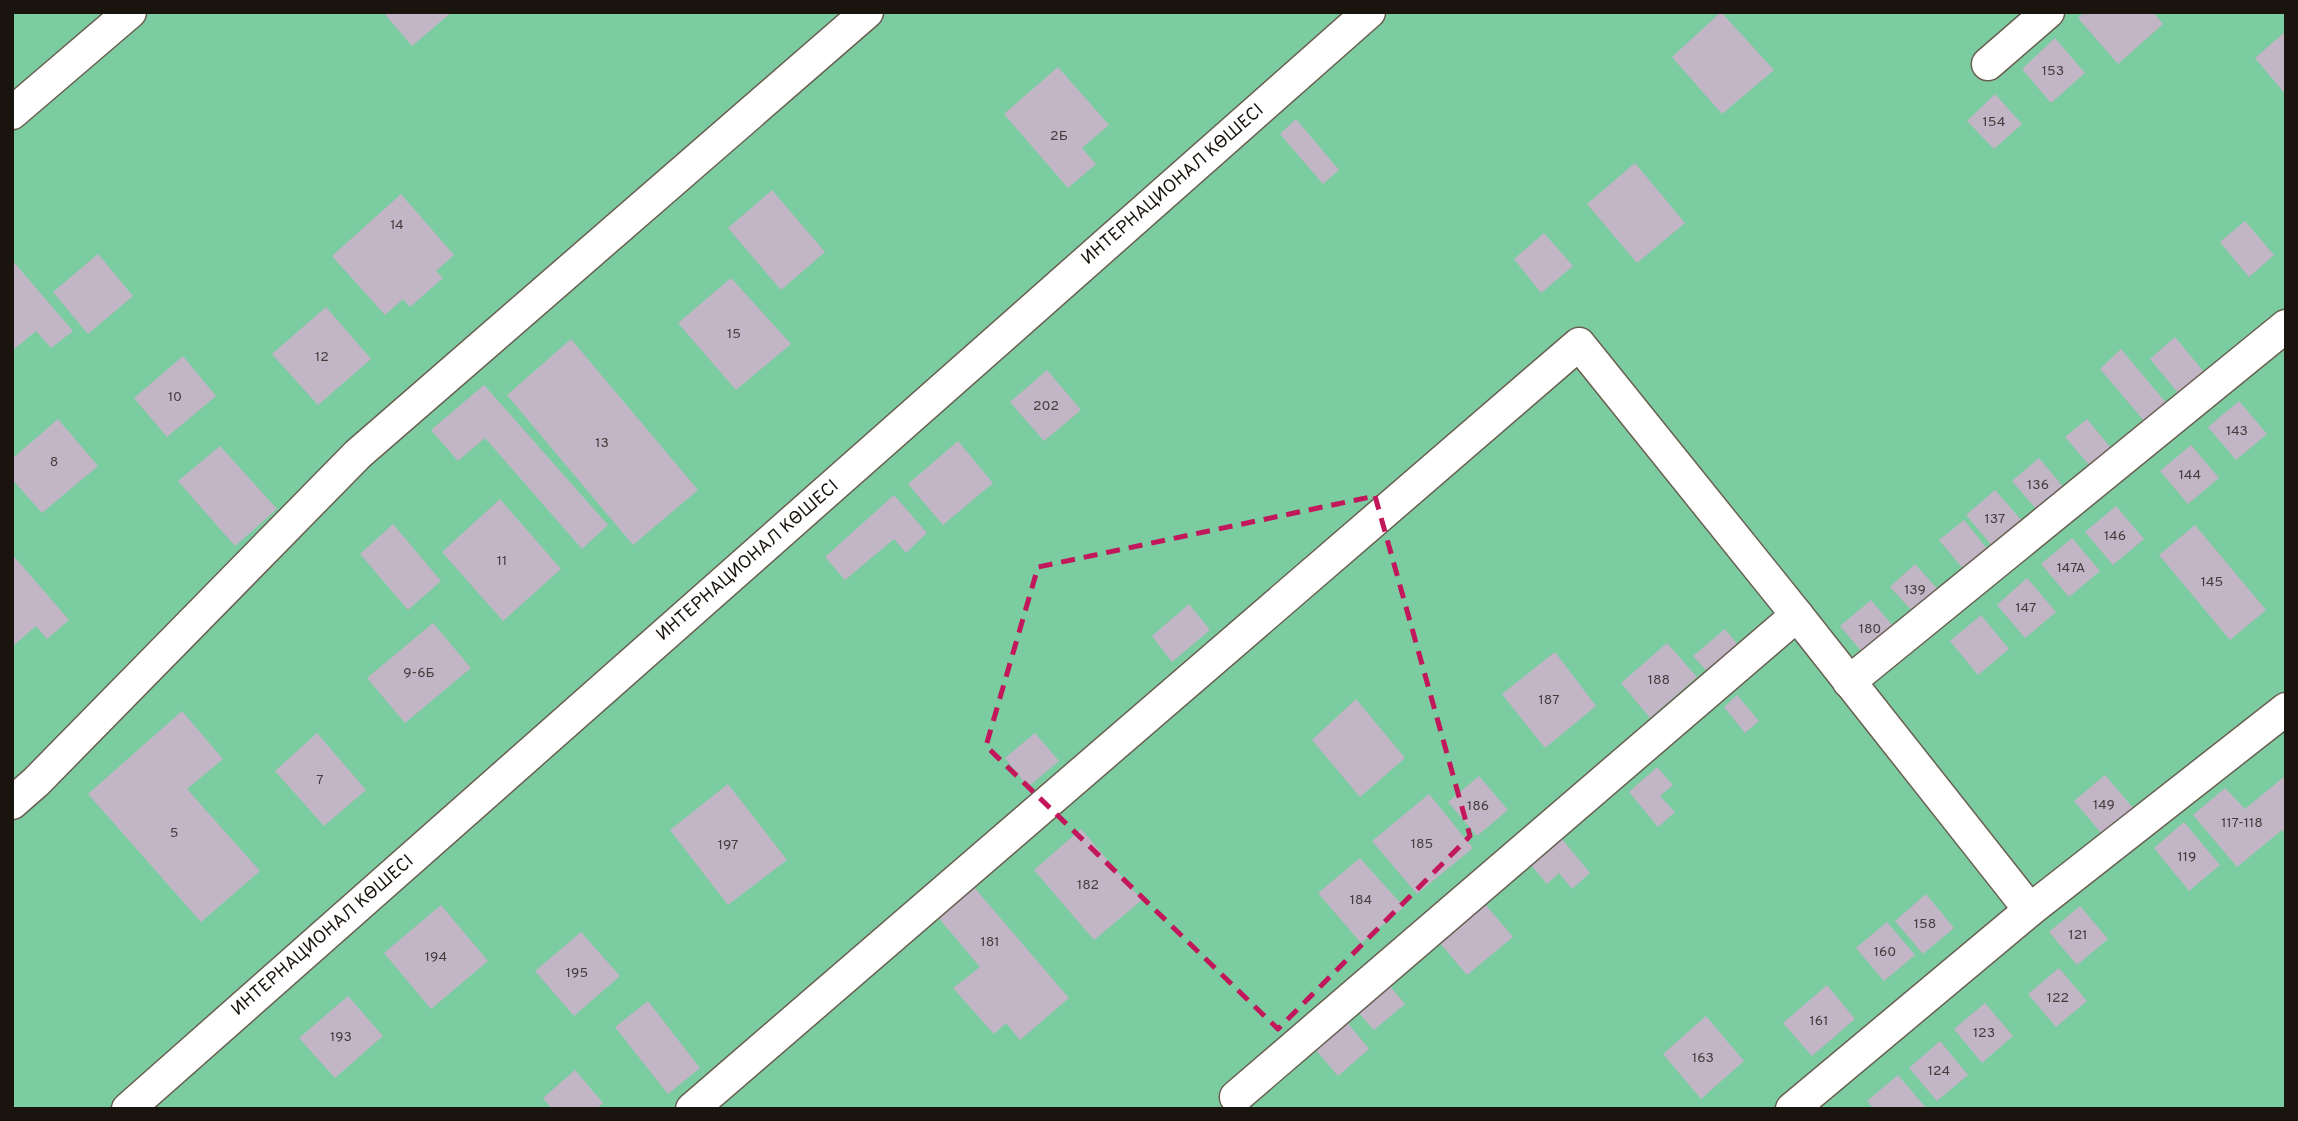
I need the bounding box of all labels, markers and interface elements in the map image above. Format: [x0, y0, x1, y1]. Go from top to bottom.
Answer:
house number: 153 [2042, 63, 2064, 80]
street label: ИНТЕРНАЦИОНАЛ КӨШЕСІ [1077, 99, 1269, 271]
house number: 154 [1983, 114, 2005, 131]
house number: 2Б [1050, 128, 1068, 145]
house number: 14 [390, 217, 404, 234]
house number: 15 [727, 326, 741, 343]
house number: 12 [315, 349, 329, 366]
house number: 10 [168, 389, 182, 406]
house number: 202 [1033, 398, 1059, 415]
house number: 143 [2226, 423, 2248, 440]
house number: 13 [595, 435, 609, 452]
house number: 8 [50, 454, 58, 471]
house number: 144 [2179, 467, 2201, 484]
street label: ИНТЕРНАЦИОНАЛ КӨШЕСІ [652, 475, 844, 647]
house number: 136 [2027, 477, 2049, 494]
house number: 137 [1985, 511, 2005, 528]
house number: 146 [2104, 528, 2126, 545]
house number: 11 [497, 553, 507, 570]
house number: 147А [2057, 560, 2085, 577]
house number: 145 [2201, 574, 2223, 591]
house number: 139 [1904, 582, 1926, 599]
house number: 147 [2016, 600, 2036, 617]
house number: 180 [1859, 621, 1881, 638]
house number: 9-6Б [403, 665, 435, 682]
house number: 188 [1648, 672, 1670, 689]
house number: 187 [1539, 692, 1559, 709]
house number: 7 [316, 772, 324, 789]
house number: 149 [2093, 797, 2115, 814]
house number: 186 [1467, 798, 1489, 815]
house number: 117-118 [2221, 815, 2263, 832]
house number: 5 [170, 825, 178, 842]
house number: 185 [1411, 836, 1433, 853]
house number: 197 [718, 837, 738, 854]
house number: 119 [2178, 849, 2196, 866]
street label: ИНТЕРНАЦИОНАЛ КӨШЕСІ [227, 850, 419, 1022]
house number: 182 [1077, 877, 1099, 894]
house number: 184 [1350, 892, 1372, 909]
house number: 158 [1914, 916, 1936, 933]
house number: 121 [2068, 927, 2088, 944]
house number: 181 [981, 934, 999, 951]
house number: 160 [1874, 944, 1896, 961]
house number: 194 [425, 949, 447, 966]
house number: 195 [566, 965, 588, 982]
house number: 122 [2047, 990, 2069, 1007]
house number: 161 [1810, 1013, 1828, 1030]
house number: 123 [1973, 1025, 1995, 1042]
house number: 193 [330, 1029, 352, 1046]
house number: 163 [1692, 1050, 1714, 1067]
house number: 124 [1928, 1063, 1950, 1080]

